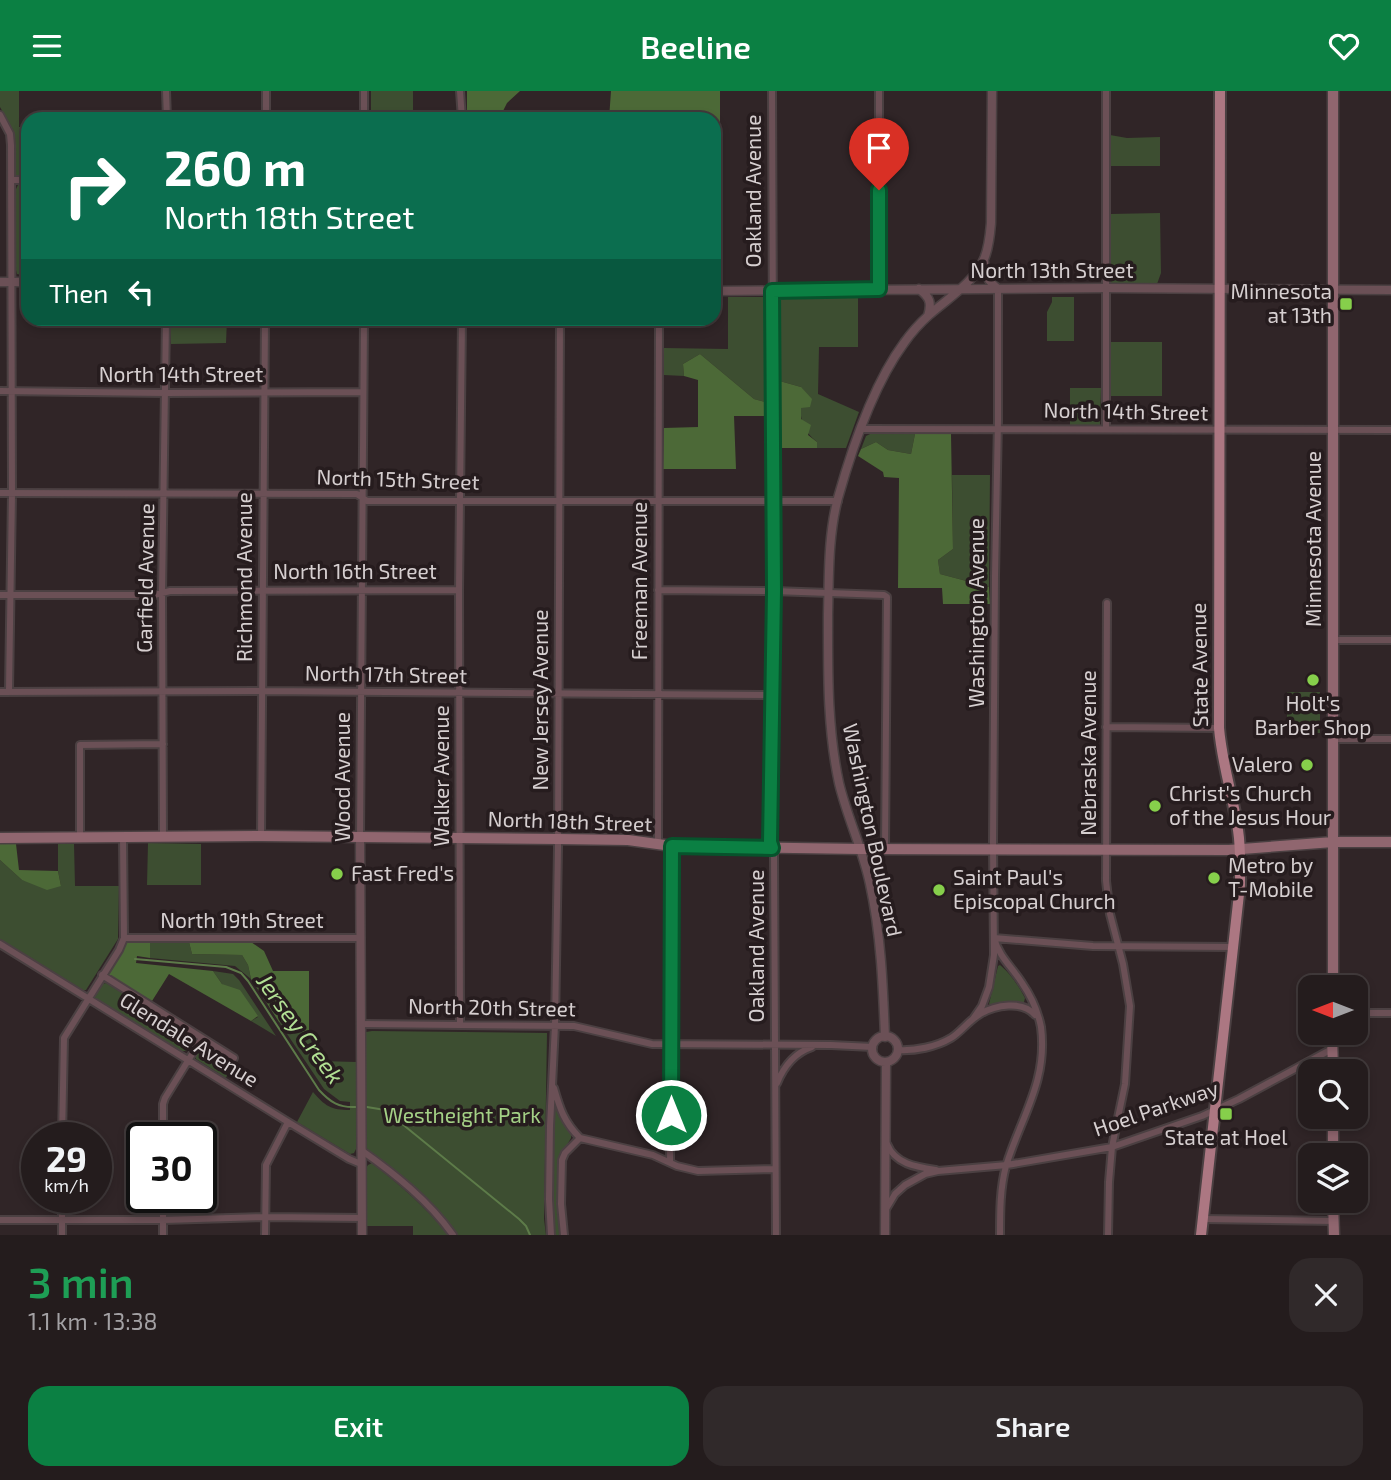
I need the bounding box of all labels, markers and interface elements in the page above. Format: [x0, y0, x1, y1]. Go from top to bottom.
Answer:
icon: menu [28, 27, 66, 65]
text: Beeline [640, 27, 751, 65]
icon: heart [1325, 27, 1363, 65]
street label: Oakland Avenue [740, 115, 765, 267]
pin [849, 118, 909, 190]
icon: arrive [860, 129, 898, 167]
text: 260 m [164, 137, 306, 196]
icon: right [49, 140, 140, 231]
text: North 18th Street [164, 197, 415, 235]
street label: North 13th Street [970, 257, 1134, 282]
icon: left [122, 273, 160, 311]
text: Then [49, 277, 108, 308]
place label: Minnesota at 13th [1231, 278, 1332, 327]
marker: Minnesota at 13th [1338, 296, 1354, 312]
street label: North 14th Street [99, 361, 263, 386]
street label: North 14th Street [1044, 397, 1209, 424]
street label: Minnesota Avenue [1300, 451, 1325, 627]
street label: North 15th Street [316, 463, 480, 494]
street label: Richmond Avenue [231, 492, 256, 662]
street label: Freeman Avenue [626, 502, 651, 660]
street label: Garfield Avenue [131, 503, 158, 653]
street label: Washington Avenue [963, 518, 988, 708]
street label: North 16th Street [273, 558, 437, 583]
street label: State Avenue [1185, 602, 1212, 728]
street label: New Jersey Avenue [527, 609, 552, 791]
street label: North 17th Street [305, 660, 467, 687]
street label: Nebraska Avenue [1075, 670, 1100, 836]
marker: Holt's Barber Shop [1305, 672, 1321, 688]
place label: Holt's Barber Shop [1255, 690, 1371, 739]
street label: Walker Avenue [428, 705, 453, 847]
street label: Wood Avenue [329, 712, 354, 842]
street label: Washington Boulevard [839, 721, 908, 939]
place label: Valero [1232, 751, 1293, 776]
marker: Valero [1299, 757, 1315, 773]
place label: Christ's Church of the Jesus Hour [1169, 780, 1332, 829]
marker: Christ's Church of the Jesus Hour [1147, 798, 1163, 814]
street label: North 18th Street [487, 805, 653, 836]
place label: Metro by T-Mobile [1228, 852, 1314, 901]
place label: Fast Fred's [351, 860, 454, 885]
place label: Saint Paul's Episcopal Church [953, 864, 1116, 913]
marker: Fast Fred's [329, 866, 345, 882]
street label: Oakland Avenue [743, 870, 768, 1022]
marker: Metro by T-Mobile [1206, 870, 1222, 886]
marker: Saint Paul's Episcopal Church [931, 882, 947, 898]
street label: North 19th Street [160, 907, 324, 932]
water label: Jersey Creek [251, 967, 350, 1089]
north arrow [1298, 975, 1368, 1045]
map controls [1298, 975, 1368, 1213]
street label: Glendale Avenue [116, 986, 264, 1091]
street label: North 20th Street [408, 993, 576, 1020]
button: search [1298, 1059, 1368, 1129]
street label: Hoel Parkway [1090, 1075, 1221, 1141]
position arrow [634, 1078, 708, 1152]
park label: Westheight Park [383, 1102, 541, 1127]
marker: State at Hoel [1218, 1106, 1234, 1122]
speed limit sign: 30 [126, 1122, 217, 1213]
place label: State at Hoel [1165, 1124, 1288, 1149]
text: 29 [46, 1137, 87, 1179]
button: layers [1298, 1143, 1368, 1213]
text: km/h [44, 1174, 89, 1196]
text: 3 min [28, 1256, 134, 1306]
button: close [1289, 1258, 1363, 1332]
text: 1.1 km · 13:38 [28, 1307, 157, 1335]
button: Exit [28, 1386, 689, 1466]
button: Share [703, 1386, 1363, 1466]

